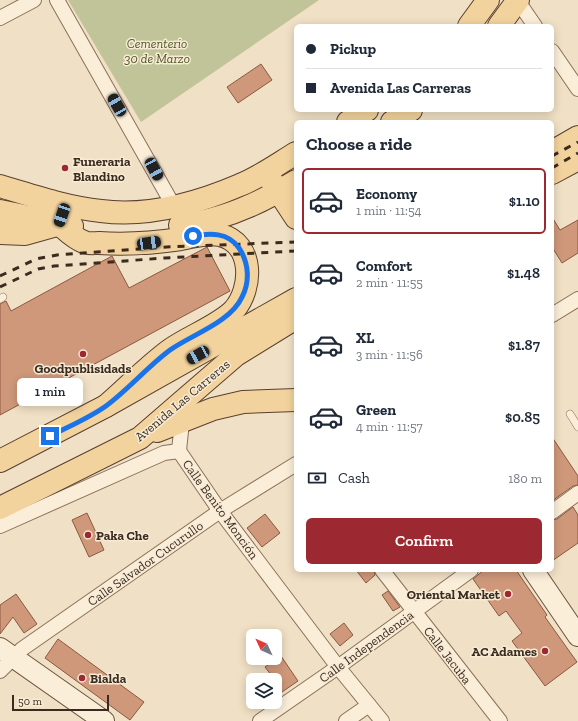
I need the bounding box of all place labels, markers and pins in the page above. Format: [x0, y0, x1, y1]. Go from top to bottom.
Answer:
place label: Funeraria Blandino [73, 154, 131, 184]
marker: Funeraria Blandino [60, 163, 70, 173]
marker: Goodpublisidads [78, 349, 88, 359]
place label: Goodpublisidads [35, 361, 131, 376]
place label: Paka Che [96, 528, 149, 543]
marker: Paka Che [83, 530, 93, 540]
place label: Oriental Market [407, 587, 501, 602]
marker: Oriental Market [503, 589, 513, 599]
place label: AC Adames [472, 644, 537, 659]
marker: AC Adames [540, 646, 550, 656]
place label: Bialda [90, 671, 127, 686]
marker: Bialda [77, 673, 87, 683]

